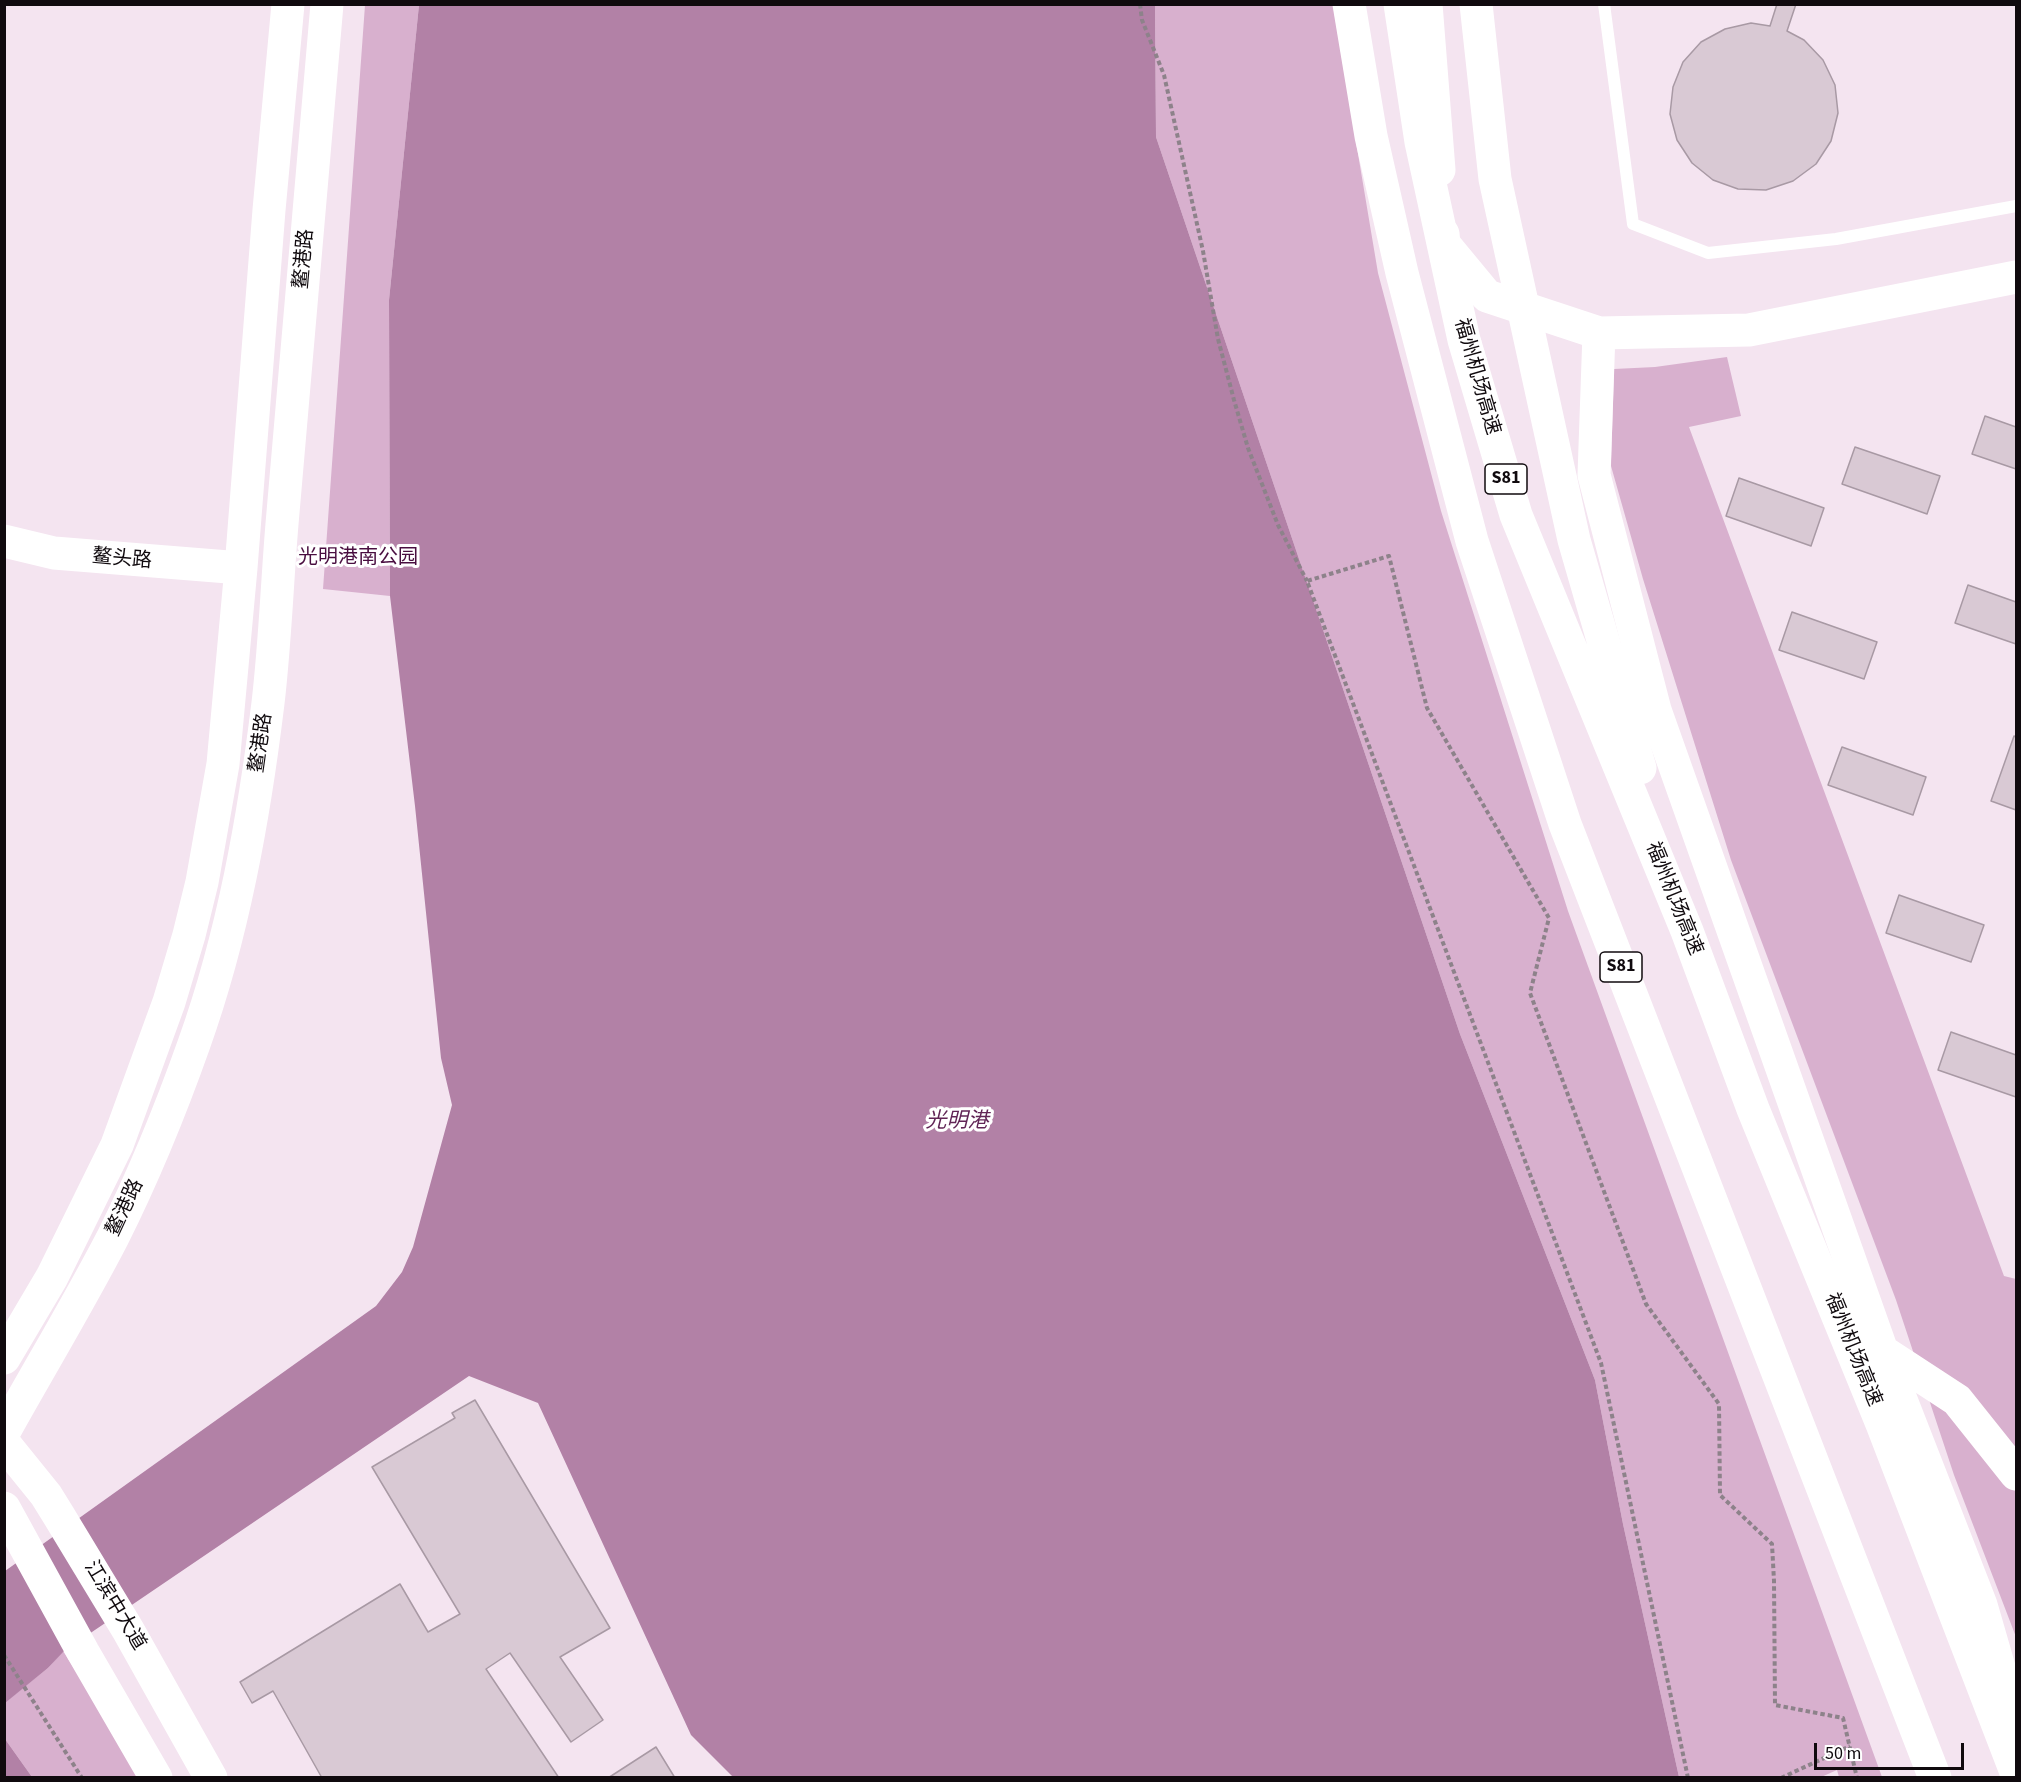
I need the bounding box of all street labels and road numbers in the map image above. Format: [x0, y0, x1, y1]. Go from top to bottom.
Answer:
street label: 鳌港路 [290, 228, 320, 290]
street label: 福州机场高速 [1448, 316, 1504, 438]
road number: S81 [1485, 464, 1527, 494]
street label: 鳌头路 [91, 545, 153, 575]
street label: 鳌港路 [246, 712, 278, 774]
street label: 福州机场高速 [1639, 839, 1707, 959]
road number: S81 [1600, 952, 1642, 982]
street label: 鳌港路 [102, 1176, 150, 1240]
street label: 福州机场高速 [1818, 1290, 1886, 1410]
street label: 江滨中大道 [78, 1557, 150, 1655]

